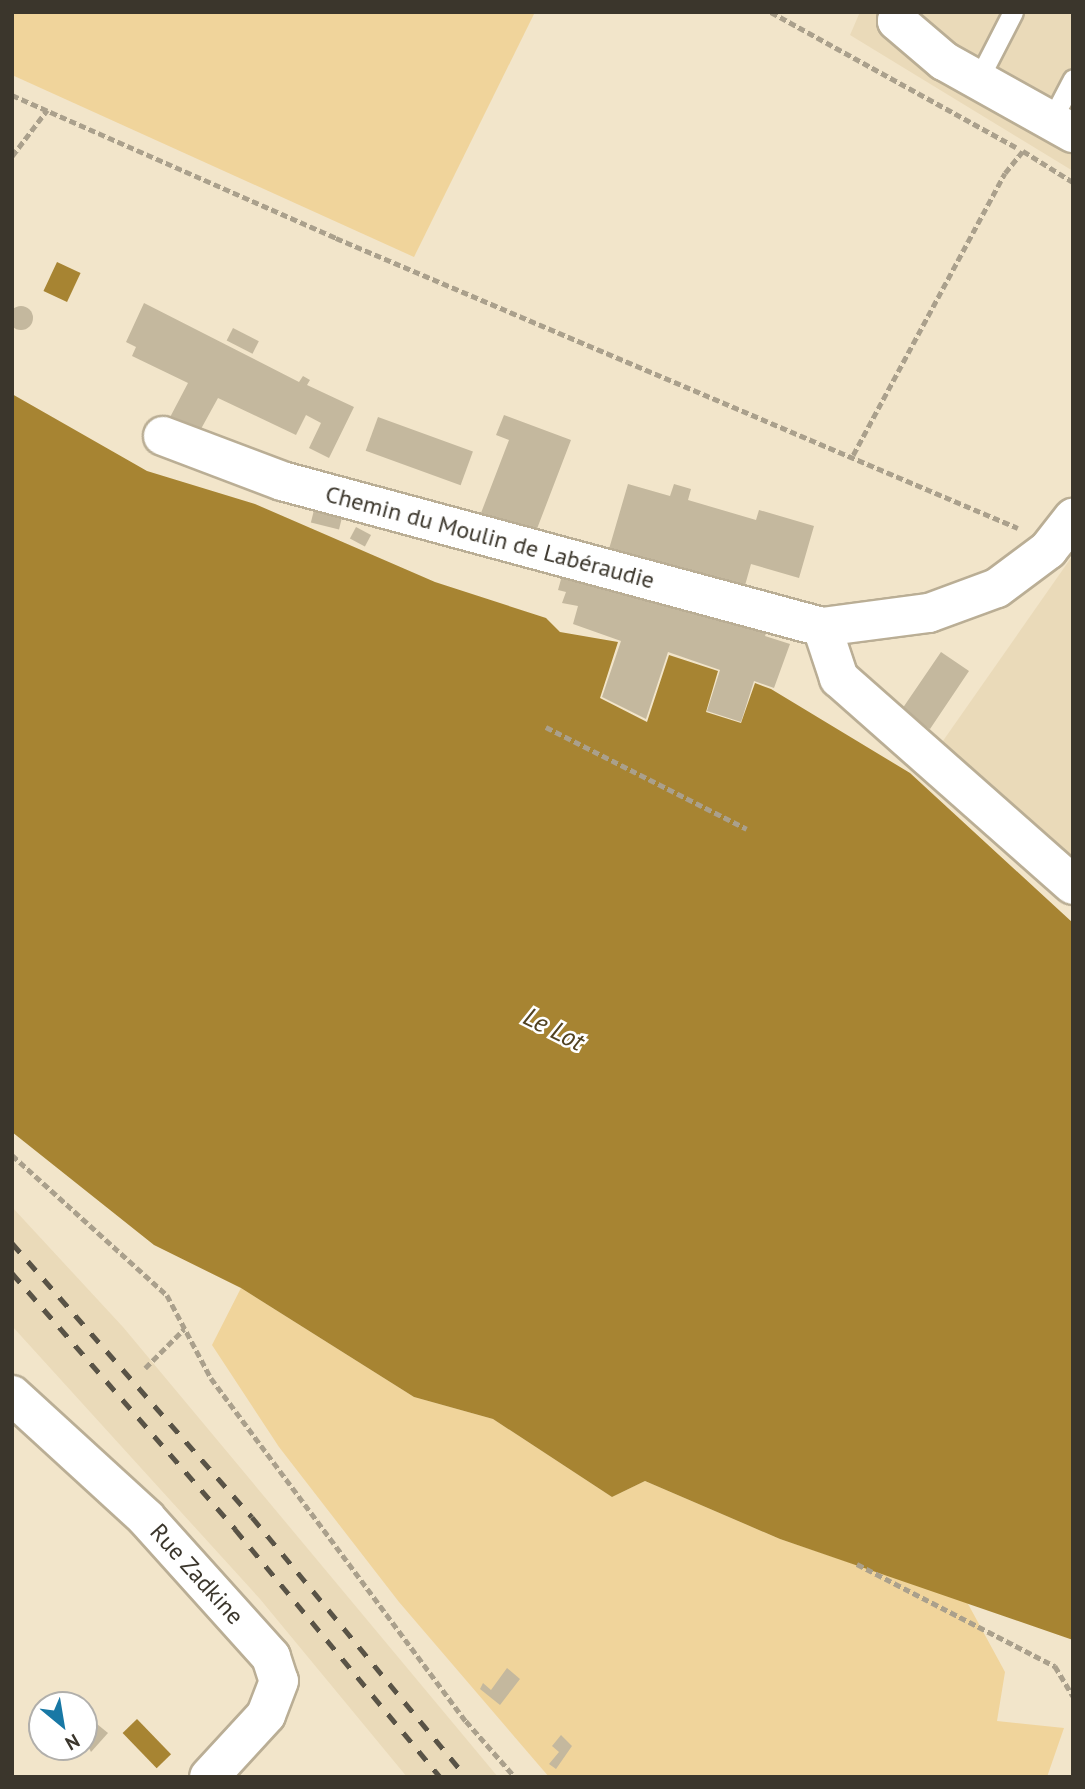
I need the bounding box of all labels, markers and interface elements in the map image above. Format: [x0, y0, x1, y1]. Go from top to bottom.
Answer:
street label: Chemin du Moulin de Labéraudie [322, 479, 658, 595]
water label: Le Lot [518, 1001, 590, 1057]
street label: Rue Zadkine [144, 1517, 250, 1631]
north arrow [28, 1691, 98, 1761]
text: N [61, 1729, 84, 1756]

